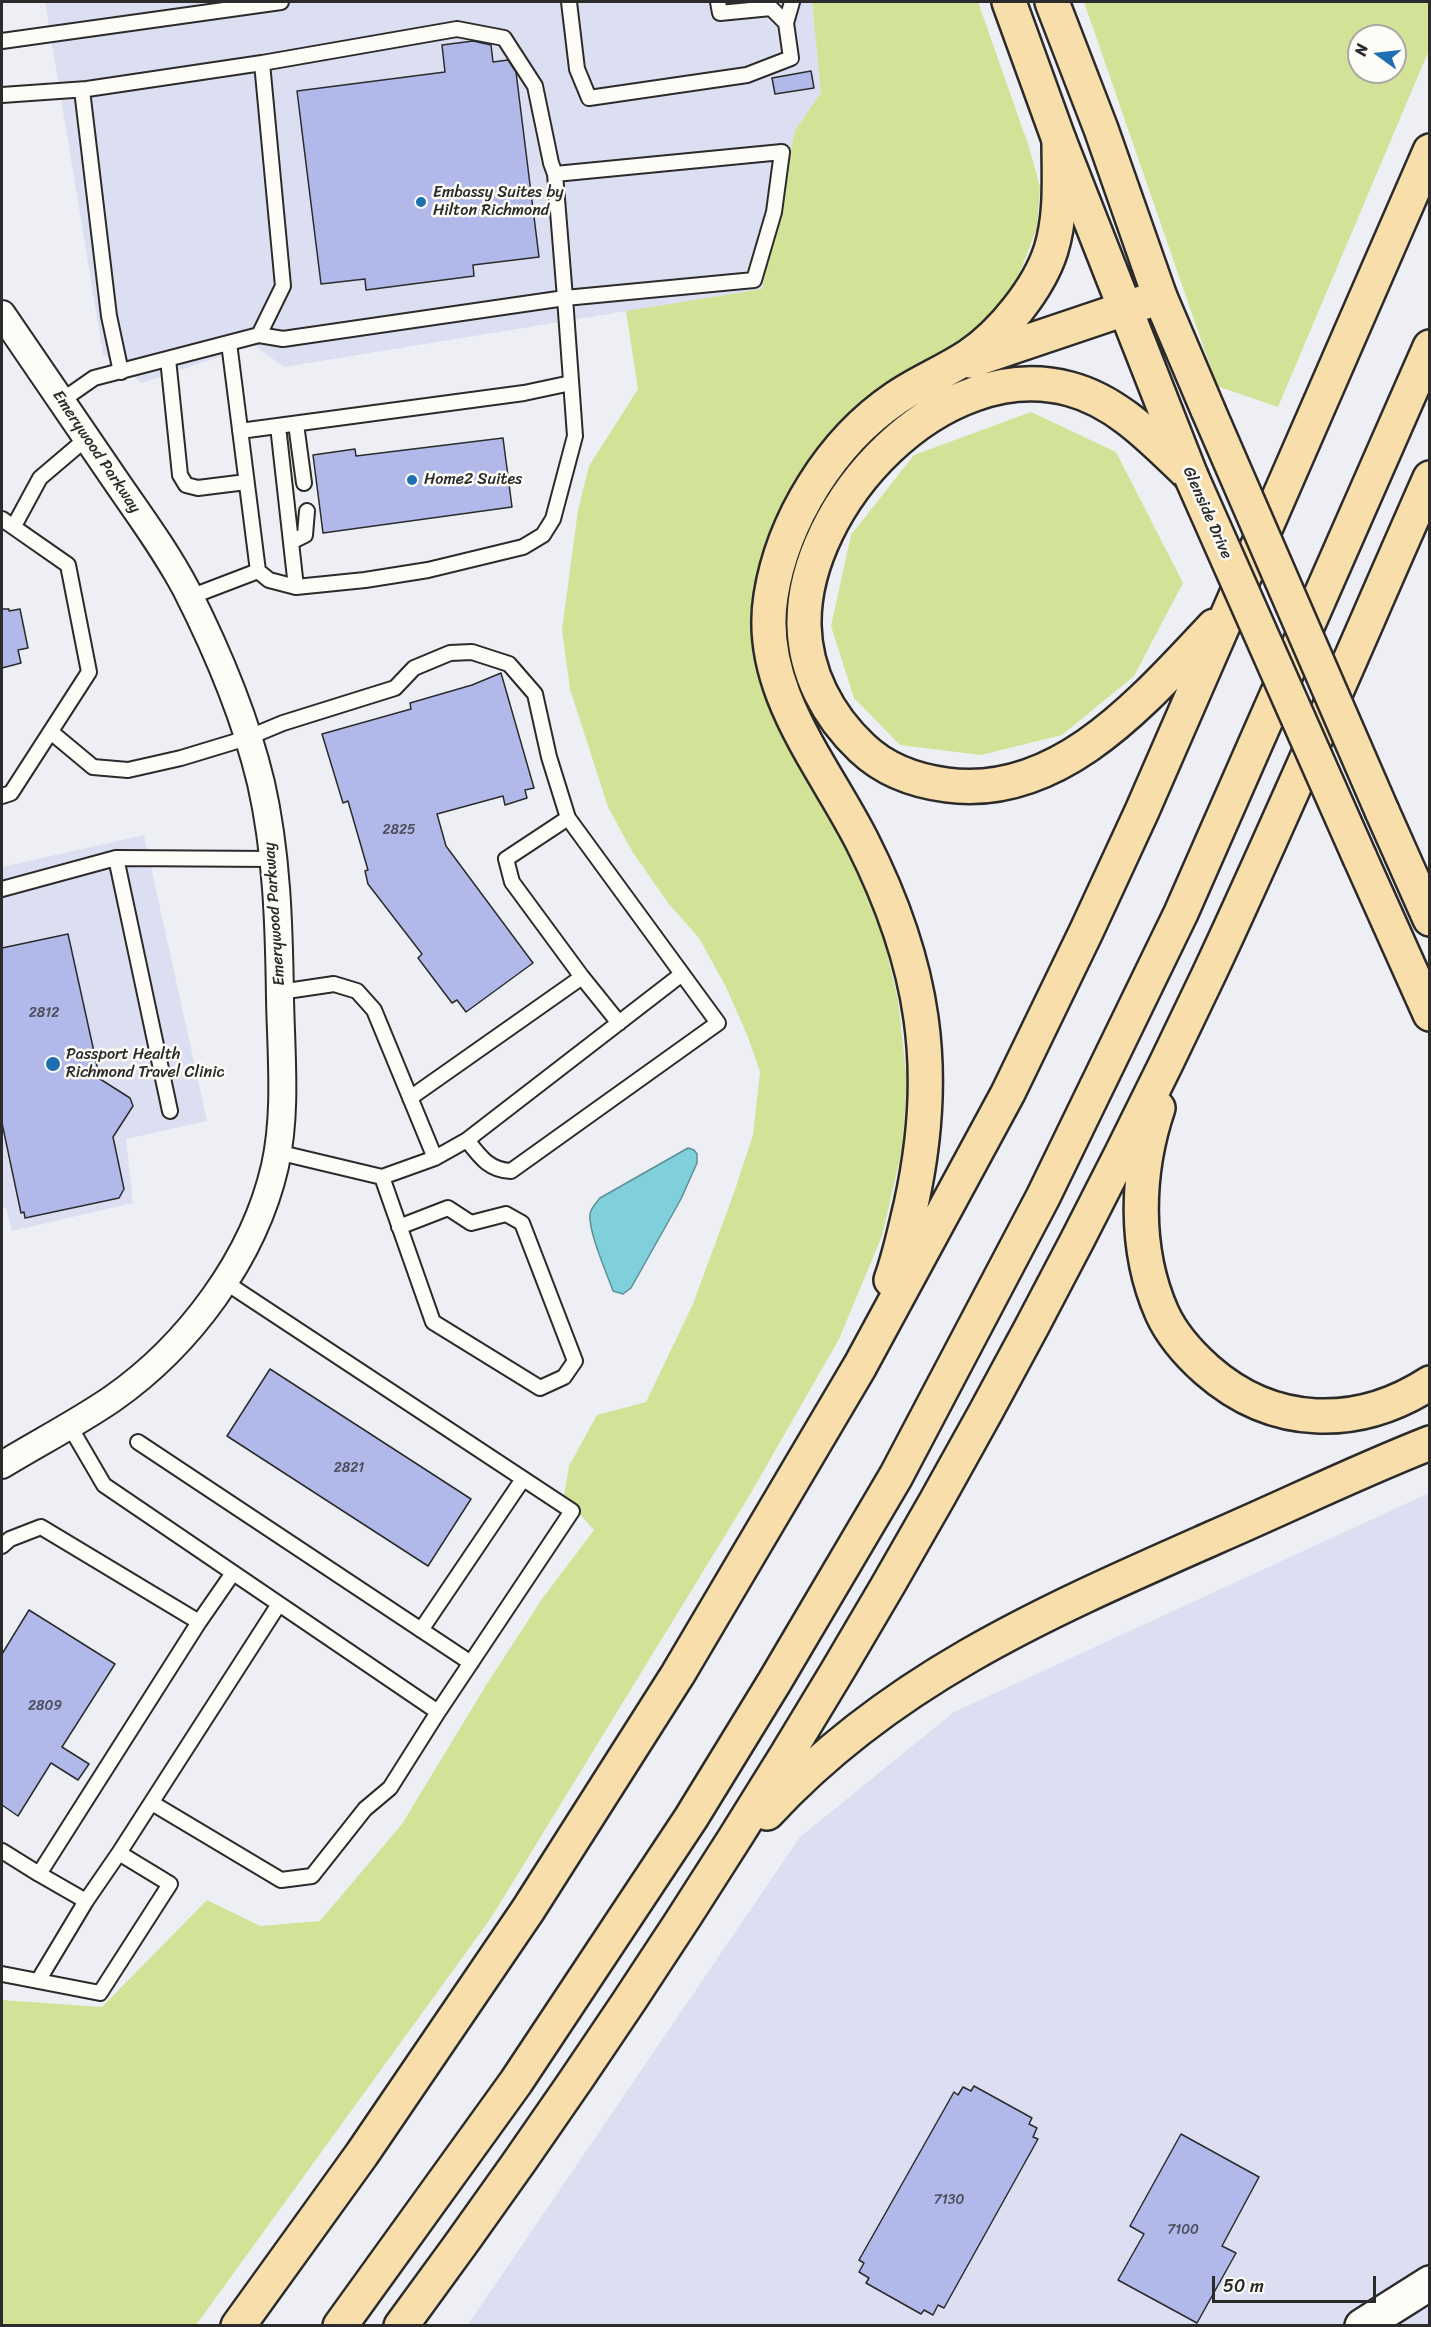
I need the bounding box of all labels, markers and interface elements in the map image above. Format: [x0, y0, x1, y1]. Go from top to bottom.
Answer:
north arrow [1347, 24, 1407, 84]
text: N [1346, 41, 1377, 59]
place label: Embassy Suites by Hilton Richmond [433, 183, 563, 221]
marker: Embassy Suites by Hilton Richmond [414, 195, 428, 209]
street label: Emerywood Parkway [48, 387, 144, 517]
street label: Glenside Drive [1178, 464, 1236, 562]
place label: Home2 Suites [424, 470, 522, 490]
marker: Home2 Suites [405, 473, 419, 487]
house number: 2825 [382, 822, 416, 838]
street label: Emerywood Parkway [260, 841, 290, 987]
house number: 2812 [29, 1005, 59, 1021]
place label: Passport Health Richmond Travel Clinic [66, 1045, 225, 1083]
marker: Passport Health Richmond Travel Clinic [44, 1055, 62, 1073]
house number: 2821 [334, 1460, 364, 1476]
house number: 2809 [28, 1698, 62, 1714]
house number: 7130 [934, 2192, 964, 2208]
house number: 7100 [1167, 2222, 1199, 2238]
scale bar [1215, 2264, 1378, 2302]
text: 50 m [1223, 2270, 1264, 2302]

